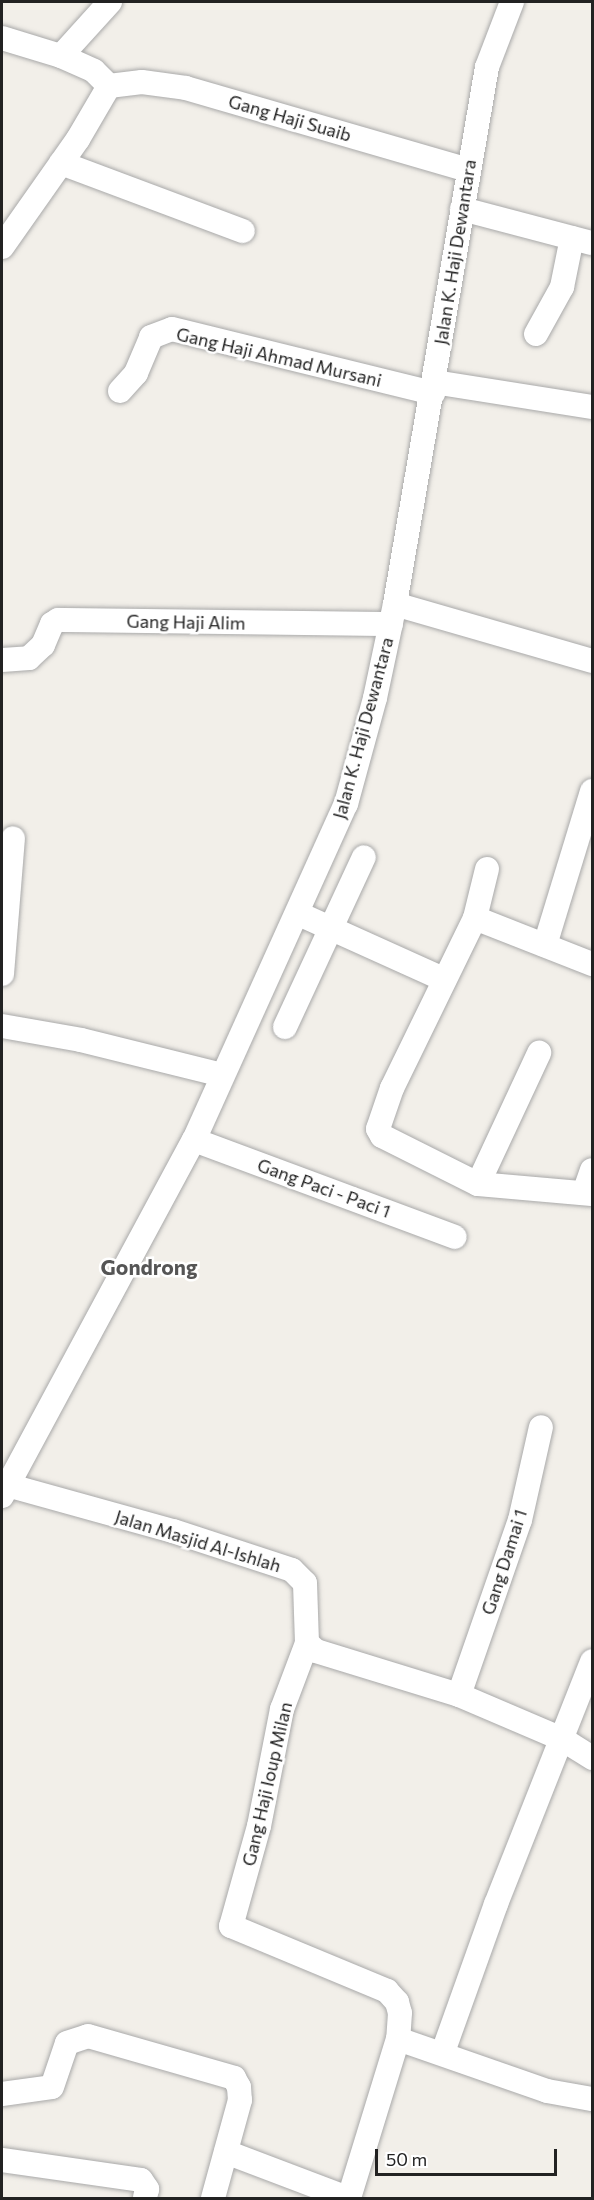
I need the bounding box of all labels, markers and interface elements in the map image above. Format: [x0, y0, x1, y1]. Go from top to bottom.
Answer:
street label: Gang Haji Suaib [226, 90, 354, 146]
street label: Jalan K. Haji Dewantara [430, 158, 480, 346]
street label: Gang Haji Ahmad Mursani [174, 323, 384, 391]
street label: Gang Haji Alim [126, 610, 246, 634]
street label: Jalan K. Haji Dewantara [328, 635, 398, 821]
street label: Gang Paci - Paci 1 [254, 1154, 394, 1222]
district label: Gondrong [101, 1254, 197, 1280]
street label: Jalan Masjid Al-Ishlah [112, 1505, 284, 1577]
street label: Gang Damai 1 [477, 1507, 531, 1617]
street label: Gang Haji Ioup Milan [238, 1700, 296, 1868]
scale bar [378, 2137, 560, 2175]
text: 50 m [386, 2148, 427, 2170]

